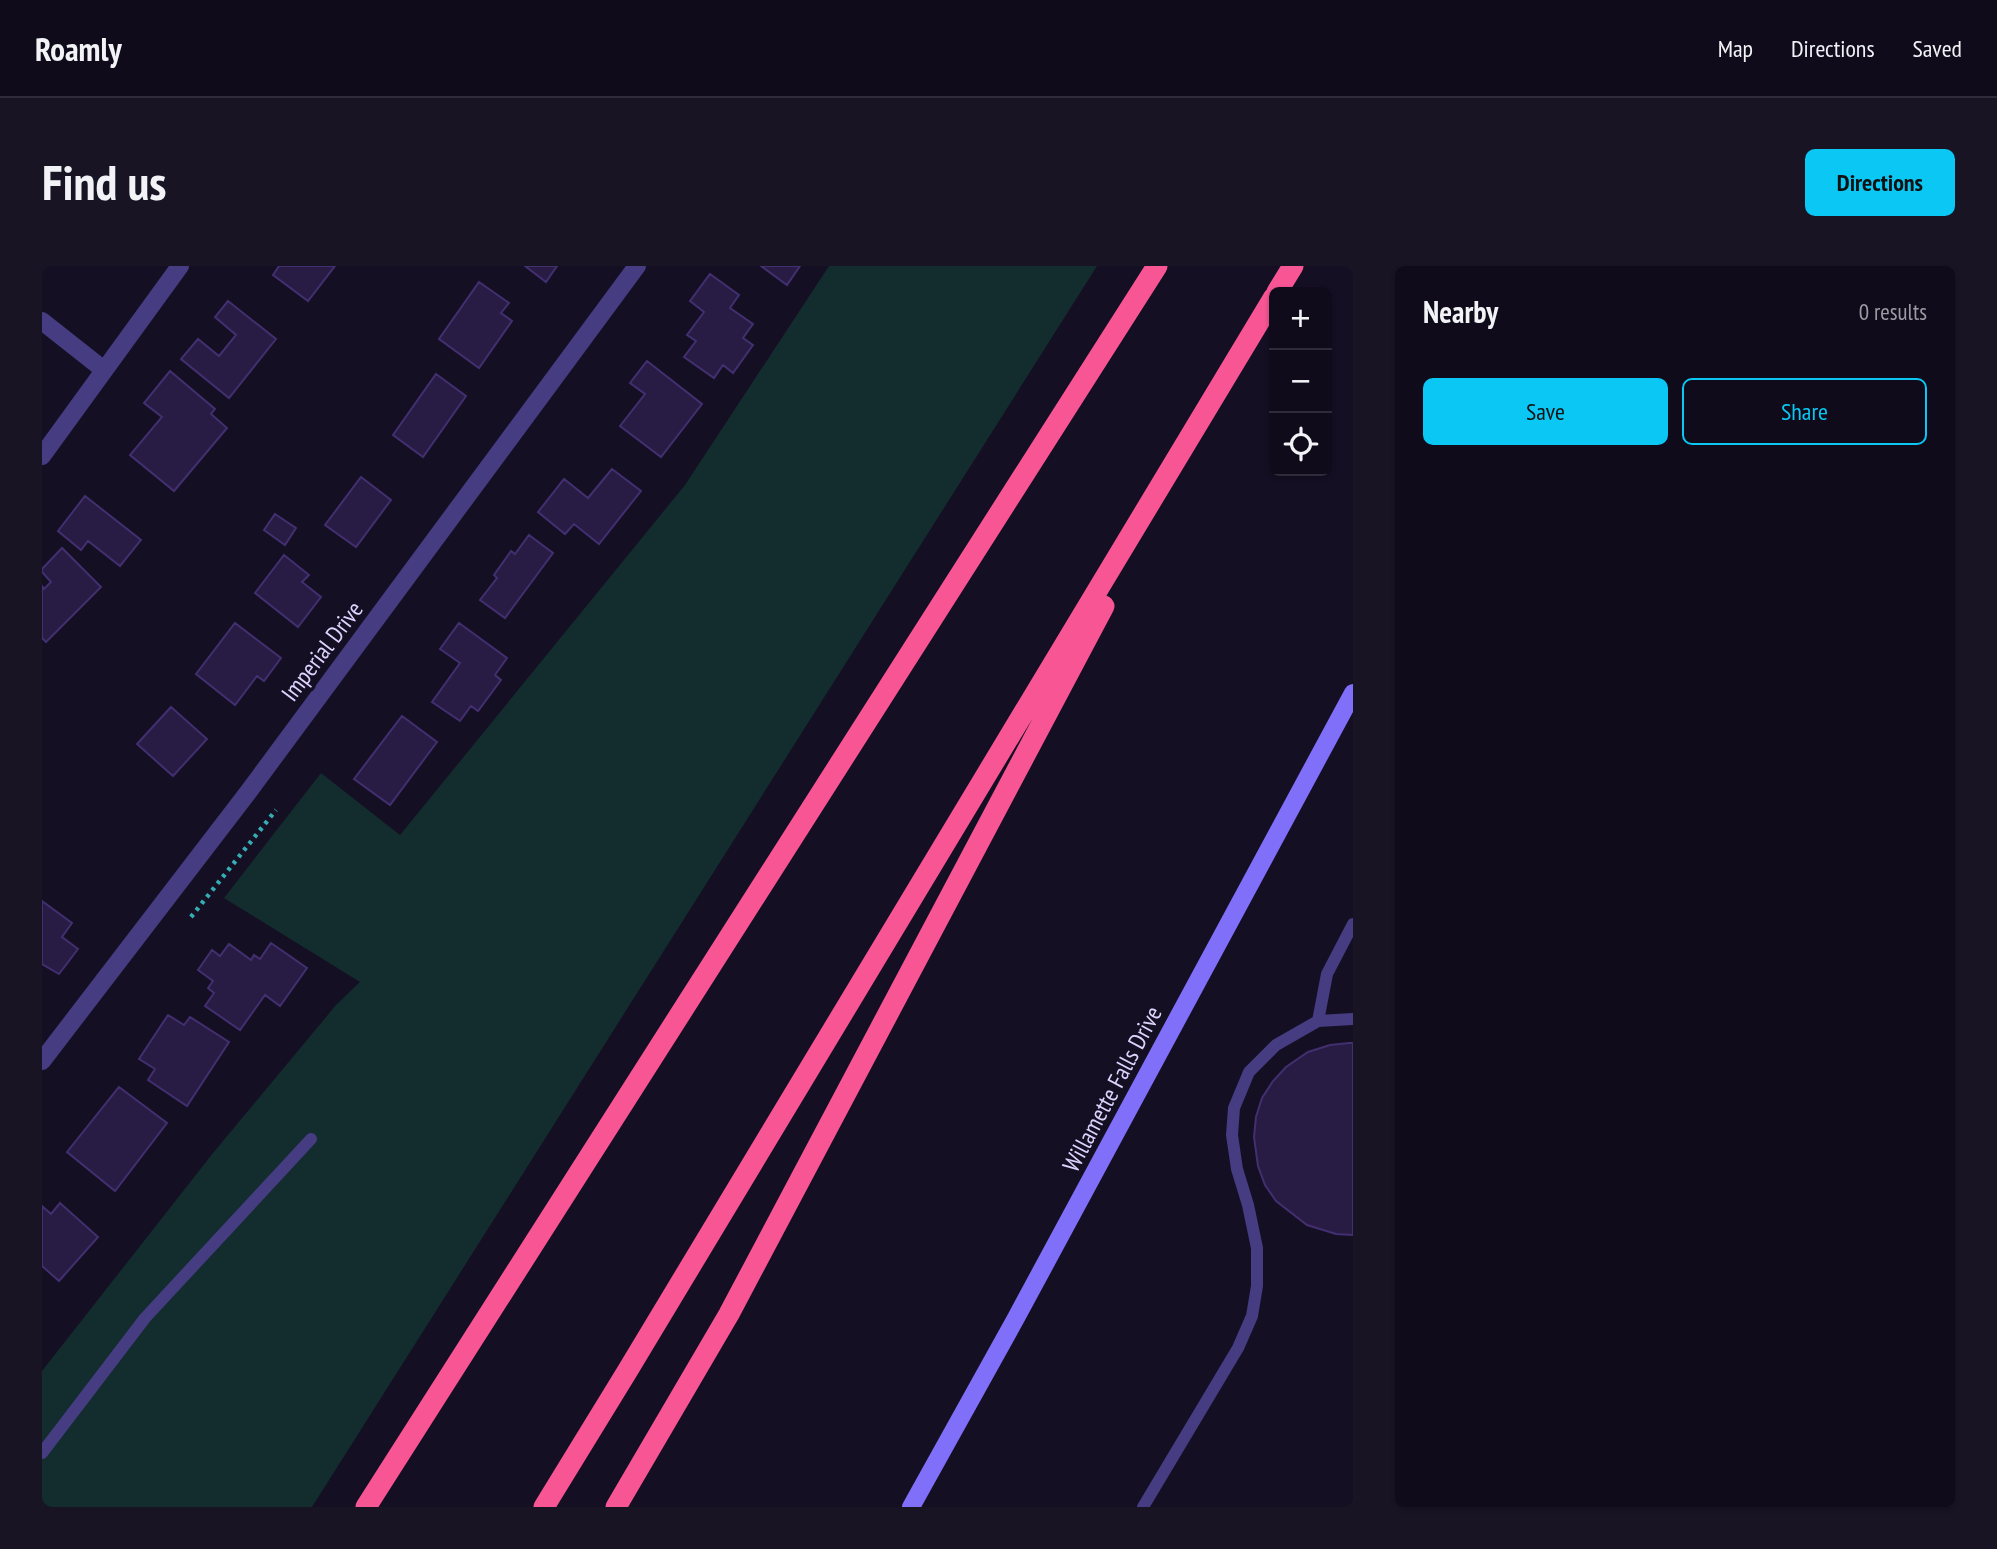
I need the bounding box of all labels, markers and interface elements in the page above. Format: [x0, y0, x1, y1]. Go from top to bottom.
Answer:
text: Roamly [35, 27, 122, 70]
text: Map [1718, 33, 1753, 64]
text: Directions [1791, 33, 1875, 64]
text: Saved [1913, 33, 1962, 64]
button: Directions [1805, 149, 1955, 216]
text: Find us [42, 150, 166, 214]
map controls [1269, 287, 1332, 476]
button: + [1269, 287, 1332, 350]
text: Nearby [1423, 292, 1498, 331]
text: 0 results [1859, 297, 1927, 326]
button: − [1269, 350, 1332, 413]
button: Save [1423, 378, 1668, 445]
button: Share [1682, 378, 1927, 445]
button: locate [1269, 413, 1332, 476]
street label: Imperial Drive [274, 595, 370, 707]
street label: Willamette Falls Drive [1055, 1001, 1169, 1177]

